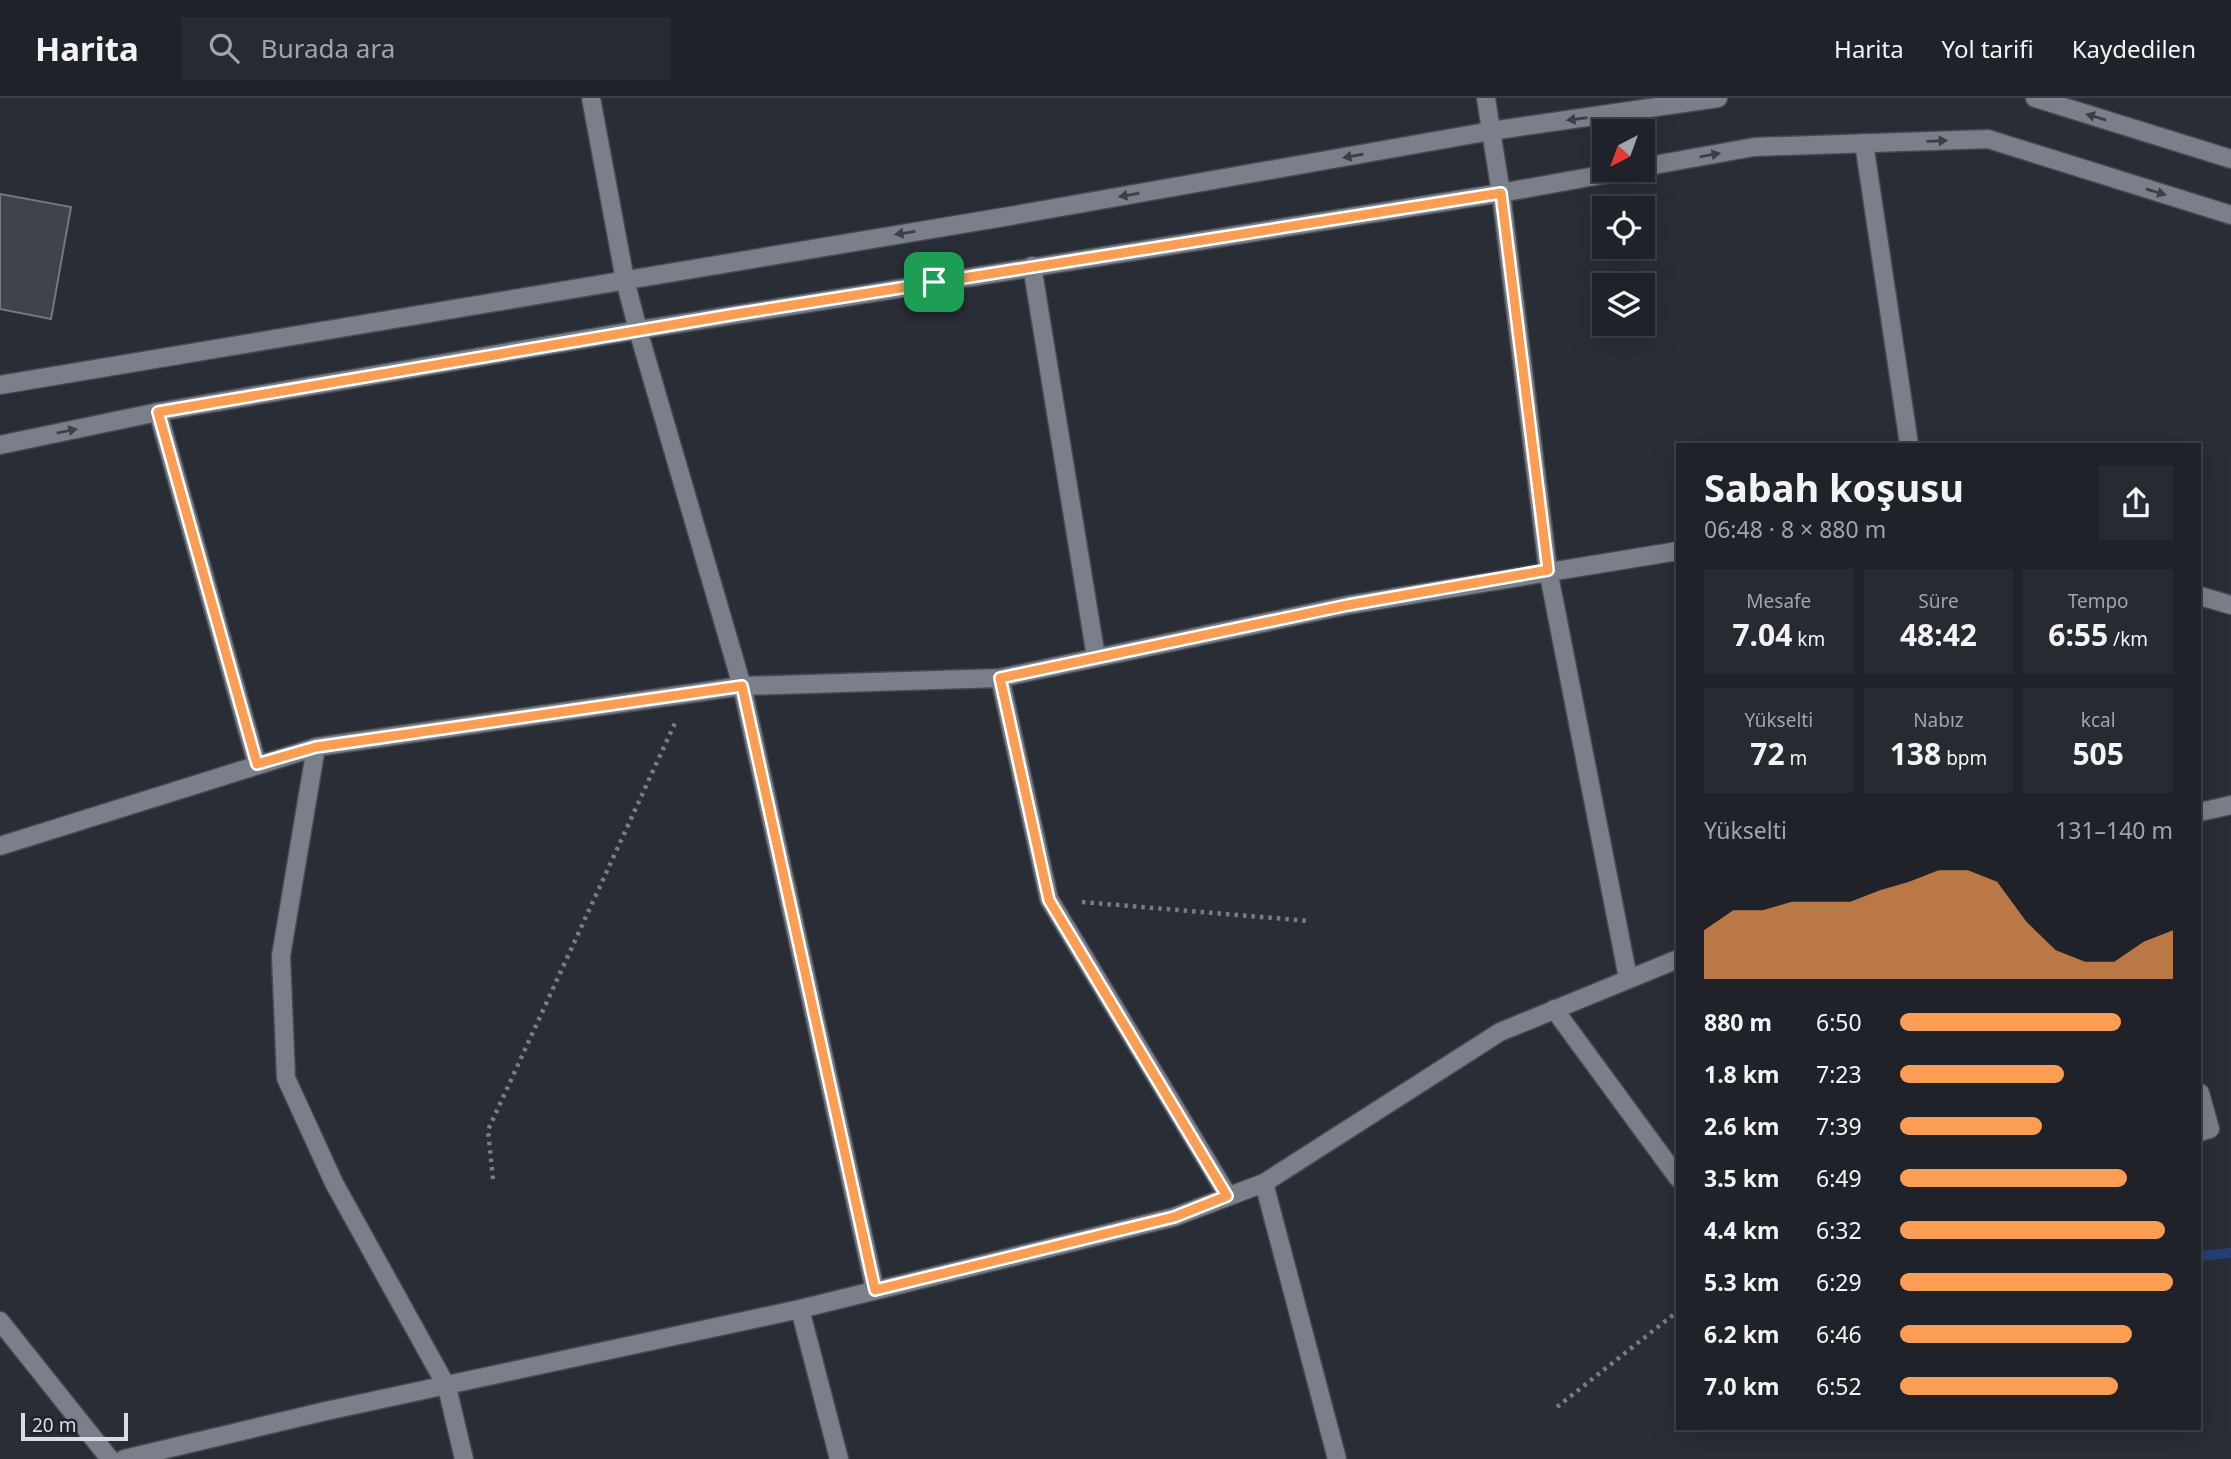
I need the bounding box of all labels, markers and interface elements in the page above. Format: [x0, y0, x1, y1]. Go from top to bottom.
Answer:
search box [181, 17, 671, 80]
text: Harita [35, 26, 139, 71]
icon: search [205, 29, 243, 67]
text: Burada ara [261, 30, 395, 66]
text: Harita [1834, 32, 1904, 65]
text: Yol tarifi [1942, 32, 2034, 65]
text: Kaydedilen [2072, 32, 2196, 65]
one-way arrow [2085, 111, 2106, 122]
one-way arrow [1566, 113, 1588, 124]
north arrow [1592, 119, 1656, 182]
map controls [1592, 119, 1655, 336]
one-way arrow [1926, 135, 1948, 146]
one-way arrow [1699, 149, 1721, 160]
one-way arrow [1342, 151, 1364, 162]
one-way arrow [2146, 187, 2167, 197]
one-way arrow [1118, 190, 1140, 201]
button: locate [1592, 196, 1655, 259]
one-way arrow [893, 228, 915, 239]
pin [904, 252, 964, 312]
icon: arrive [915, 263, 953, 301]
button: layers [1592, 273, 1655, 336]
one-way arrow [56, 426, 78, 437]
text: Sabah koşusu [1704, 461, 1964, 513]
button: share [2099, 466, 2173, 540]
text: 06:48 · 8 × 880 m [1704, 513, 1886, 545]
text: Mesafe [1746, 588, 1811, 614]
text: Süre [1918, 588, 1959, 614]
text: Tempo [2068, 588, 2129, 614]
text: 7.04 [1732, 614, 1792, 655]
text: 48:42 [1900, 614, 1977, 655]
text: 6:55 [2048, 614, 2108, 655]
text: km [1792, 626, 1825, 652]
text: /km [2108, 626, 2148, 652]
text: Yükselti [1745, 707, 1813, 733]
text: Nabız [1913, 707, 1964, 733]
text: kcal [2081, 707, 2116, 733]
text: 72 [1750, 733, 1785, 774]
text: 138 [1890, 733, 1941, 774]
text: 505 [2072, 733, 2124, 774]
text: m [1785, 745, 1807, 771]
text: bpm [1941, 745, 1987, 771]
text: Yükselti [1704, 814, 1787, 846]
text: 131–140 m [2055, 814, 2173, 846]
text: 880 m [1704, 1006, 1772, 1038]
text: 6:50 [1816, 1006, 1862, 1038]
text: 1.8 km [1704, 1058, 1779, 1090]
text: 7:23 [1816, 1058, 1862, 1090]
text: 2.6 km [1704, 1110, 1779, 1142]
text: 7:39 [1816, 1110, 1862, 1142]
text: 3.5 km [1704, 1162, 1779, 1194]
text: 6:49 [1816, 1162, 1862, 1194]
text: 4.4 km [1704, 1214, 1779, 1246]
text: 6:32 [1816, 1214, 1862, 1246]
text: 5.3 km [1704, 1266, 1779, 1298]
text: 6:29 [1816, 1266, 1862, 1298]
text: 6.2 km [1704, 1318, 1779, 1350]
text: 6:46 [1816, 1318, 1862, 1350]
text: 7.0 km [1704, 1370, 1779, 1402]
text: 6:52 [1816, 1370, 1862, 1402]
scale bar [21, 1410, 128, 1442]
text: 20 m [32, 1412, 76, 1438]

